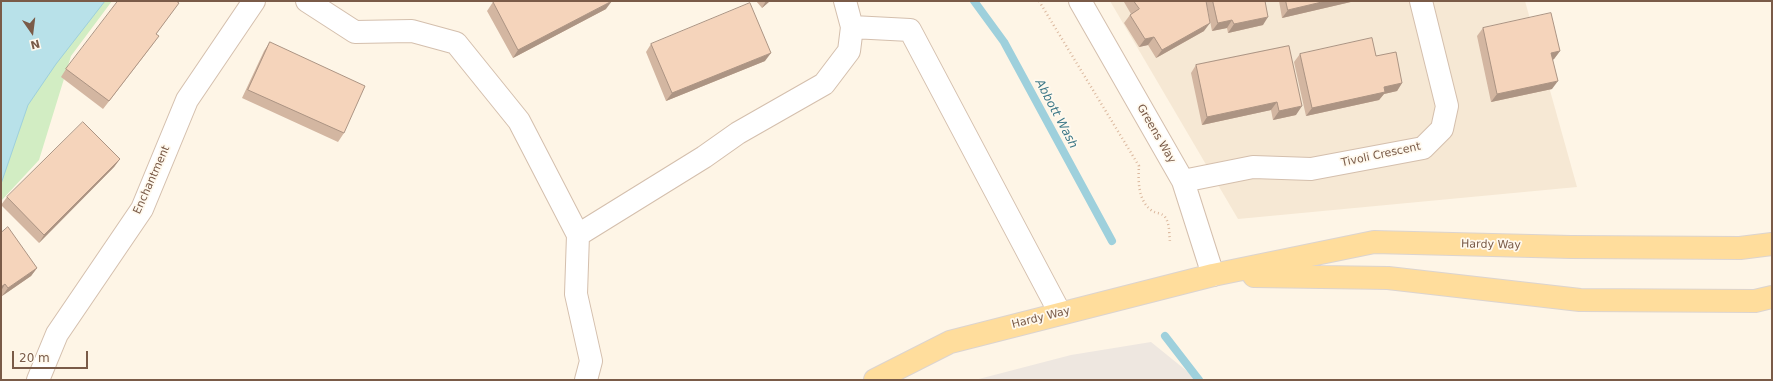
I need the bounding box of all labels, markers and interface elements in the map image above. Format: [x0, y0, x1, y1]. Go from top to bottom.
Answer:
north arrow [12, 12, 52, 52]
text: N [29, 37, 41, 52]
water label: Abbott Wash [1032, 77, 1080, 151]
street label: Greens Way [1134, 102, 1178, 166]
street label: Tivoli Crescent [1340, 140, 1422, 170]
street label: Enchantment [131, 144, 173, 216]
street label: Hardy Way [1461, 238, 1521, 252]
street label: Hardy Way [1010, 304, 1072, 332]
scale bar [14, 343, 90, 369]
text: 20 m [19, 351, 50, 365]

